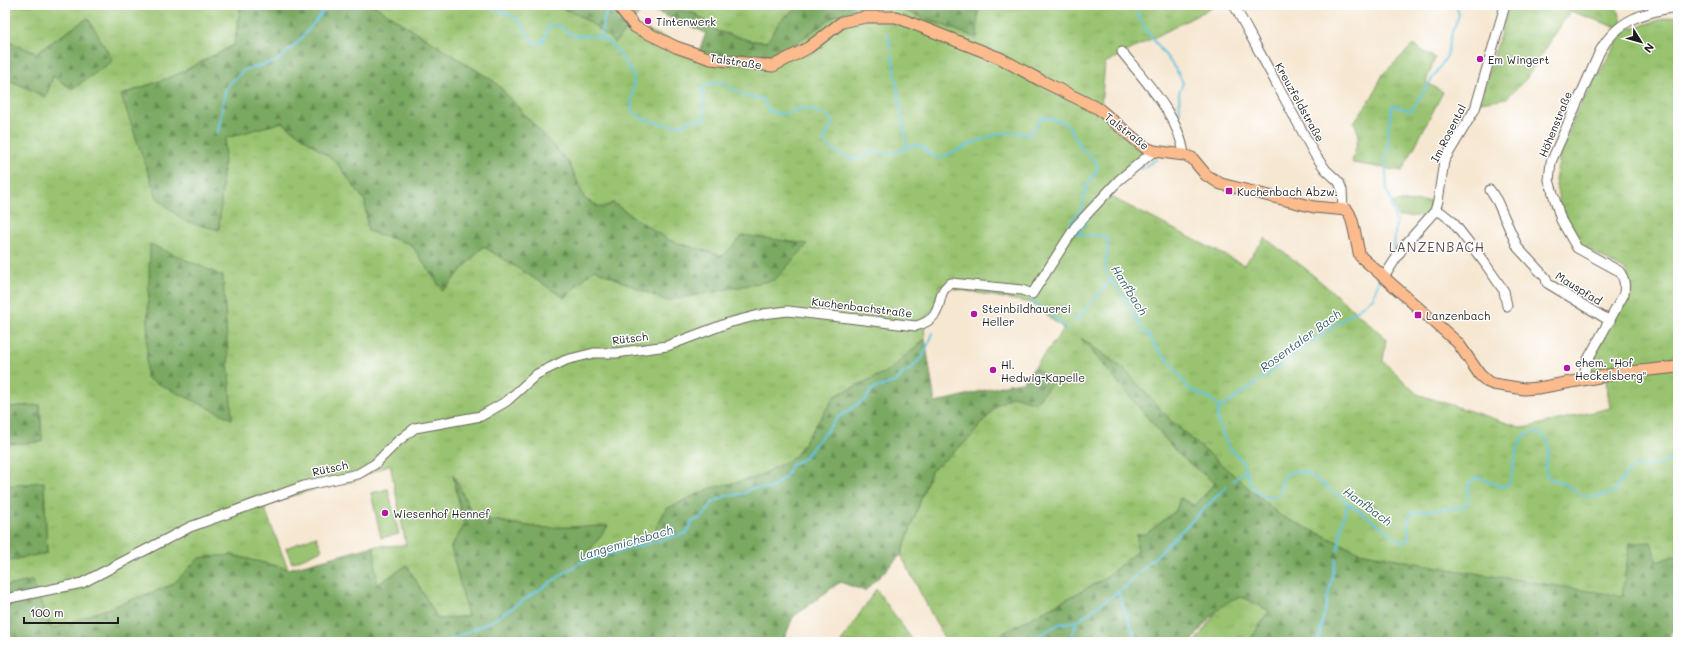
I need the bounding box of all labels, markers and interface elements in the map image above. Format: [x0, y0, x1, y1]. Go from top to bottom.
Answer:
place label: Tintenwerk [656, 14, 716, 29]
marker: Tintenwerk [643, 16, 653, 26]
north arrow [1621, 22, 1661, 62]
text: N [1641, 40, 1658, 56]
street label: Talstraße [709, 50, 763, 72]
place label: Em Wingert [1488, 52, 1549, 67]
marker: Em Wingert [1475, 54, 1485, 64]
street label: Kreuzfeldstraße [1272, 60, 1328, 144]
street label: Höhenstraße [1535, 89, 1575, 159]
street label: Im Rosental [1427, 101, 1469, 165]
street label: Talstraße [1102, 109, 1152, 153]
place label: Kuchenbach Abzw. [1237, 184, 1338, 199]
marker: Kuchenbach Abzw. [1224, 186, 1234, 196]
district label: LANZENBACH [1389, 238, 1485, 255]
water label: Hanfbach [1108, 262, 1152, 318]
street label: Mauspfad [1553, 268, 1605, 308]
street label: Kuchenbachstraße [811, 293, 913, 321]
place label: Steinbildhauerei Heller [982, 301, 1071, 329]
water label: Rosentaler Bach [1256, 305, 1344, 375]
place label: Lanzenbach [1426, 308, 1490, 323]
marker: Steinbildhauerei Heller [969, 309, 979, 319]
marker: Lanzenbach [1413, 310, 1423, 320]
street label: Rütsch [611, 328, 649, 348]
place label: ehem. "Hof Heckelsberg" [1575, 355, 1646, 383]
place label: Hl. Hedwig-Kapelle [1001, 357, 1085, 385]
marker: ehem. "Hof Heckelsberg" [1562, 363, 1572, 373]
marker: Hl. Hedwig-Kapelle [988, 365, 998, 375]
street label: Rütsch [311, 457, 349, 479]
water label: Hanfbach [1341, 483, 1396, 529]
place label: Wiesenhof Hennef [393, 506, 490, 521]
marker: Wiesenhof Hennef [380, 508, 390, 518]
water label: Langemichsbach [577, 521, 675, 563]
scale bar [24, 599, 118, 625]
text: 100 m [30, 604, 64, 620]

